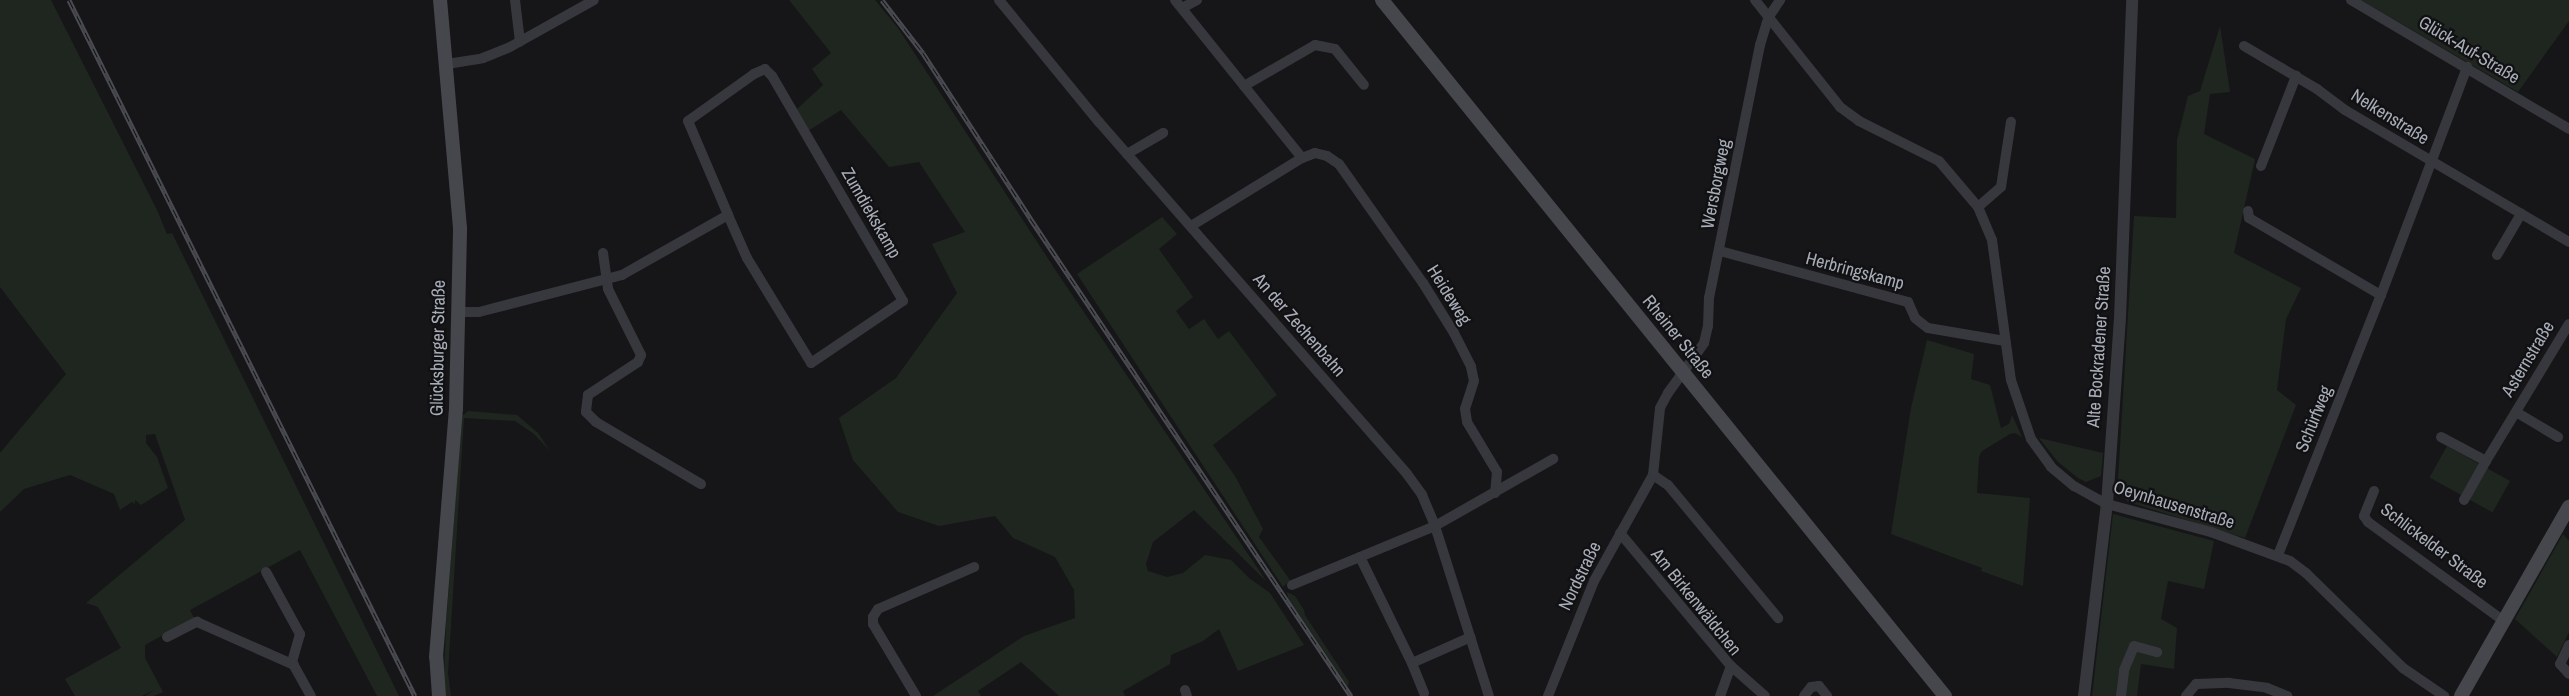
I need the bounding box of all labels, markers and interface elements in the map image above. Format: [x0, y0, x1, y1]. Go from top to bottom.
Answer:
street label: Glück-Auf-Straße [2415, 11, 2523, 89]
street label: Nelkenstraße [2347, 85, 2433, 149]
street label: Wersborgweg [1697, 137, 1735, 231]
street label: Zumdiekskamp [836, 164, 906, 262]
street label: Herbringskamp [1803, 248, 1907, 294]
street label: Heideweg [1422, 261, 1476, 329]
street label: Alte Bockradener Straße [2083, 266, 2115, 428]
street label: An der Zechenbahn [1248, 269, 1350, 381]
street label: Glücksburger Straße [426, 280, 450, 416]
street label: Rheiner Straße [1638, 291, 1718, 383]
street label: Asternstraße [2497, 317, 2559, 401]
street label: Schürfweg [2291, 383, 2337, 455]
street label: Oeynhausenstraße [2111, 476, 2237, 534]
street label: Schlickelder Straße [2376, 499, 2492, 593]
street label: Nordstraße [1554, 538, 1606, 614]
street label: Am Birkenwäldchen [1646, 544, 1746, 660]

